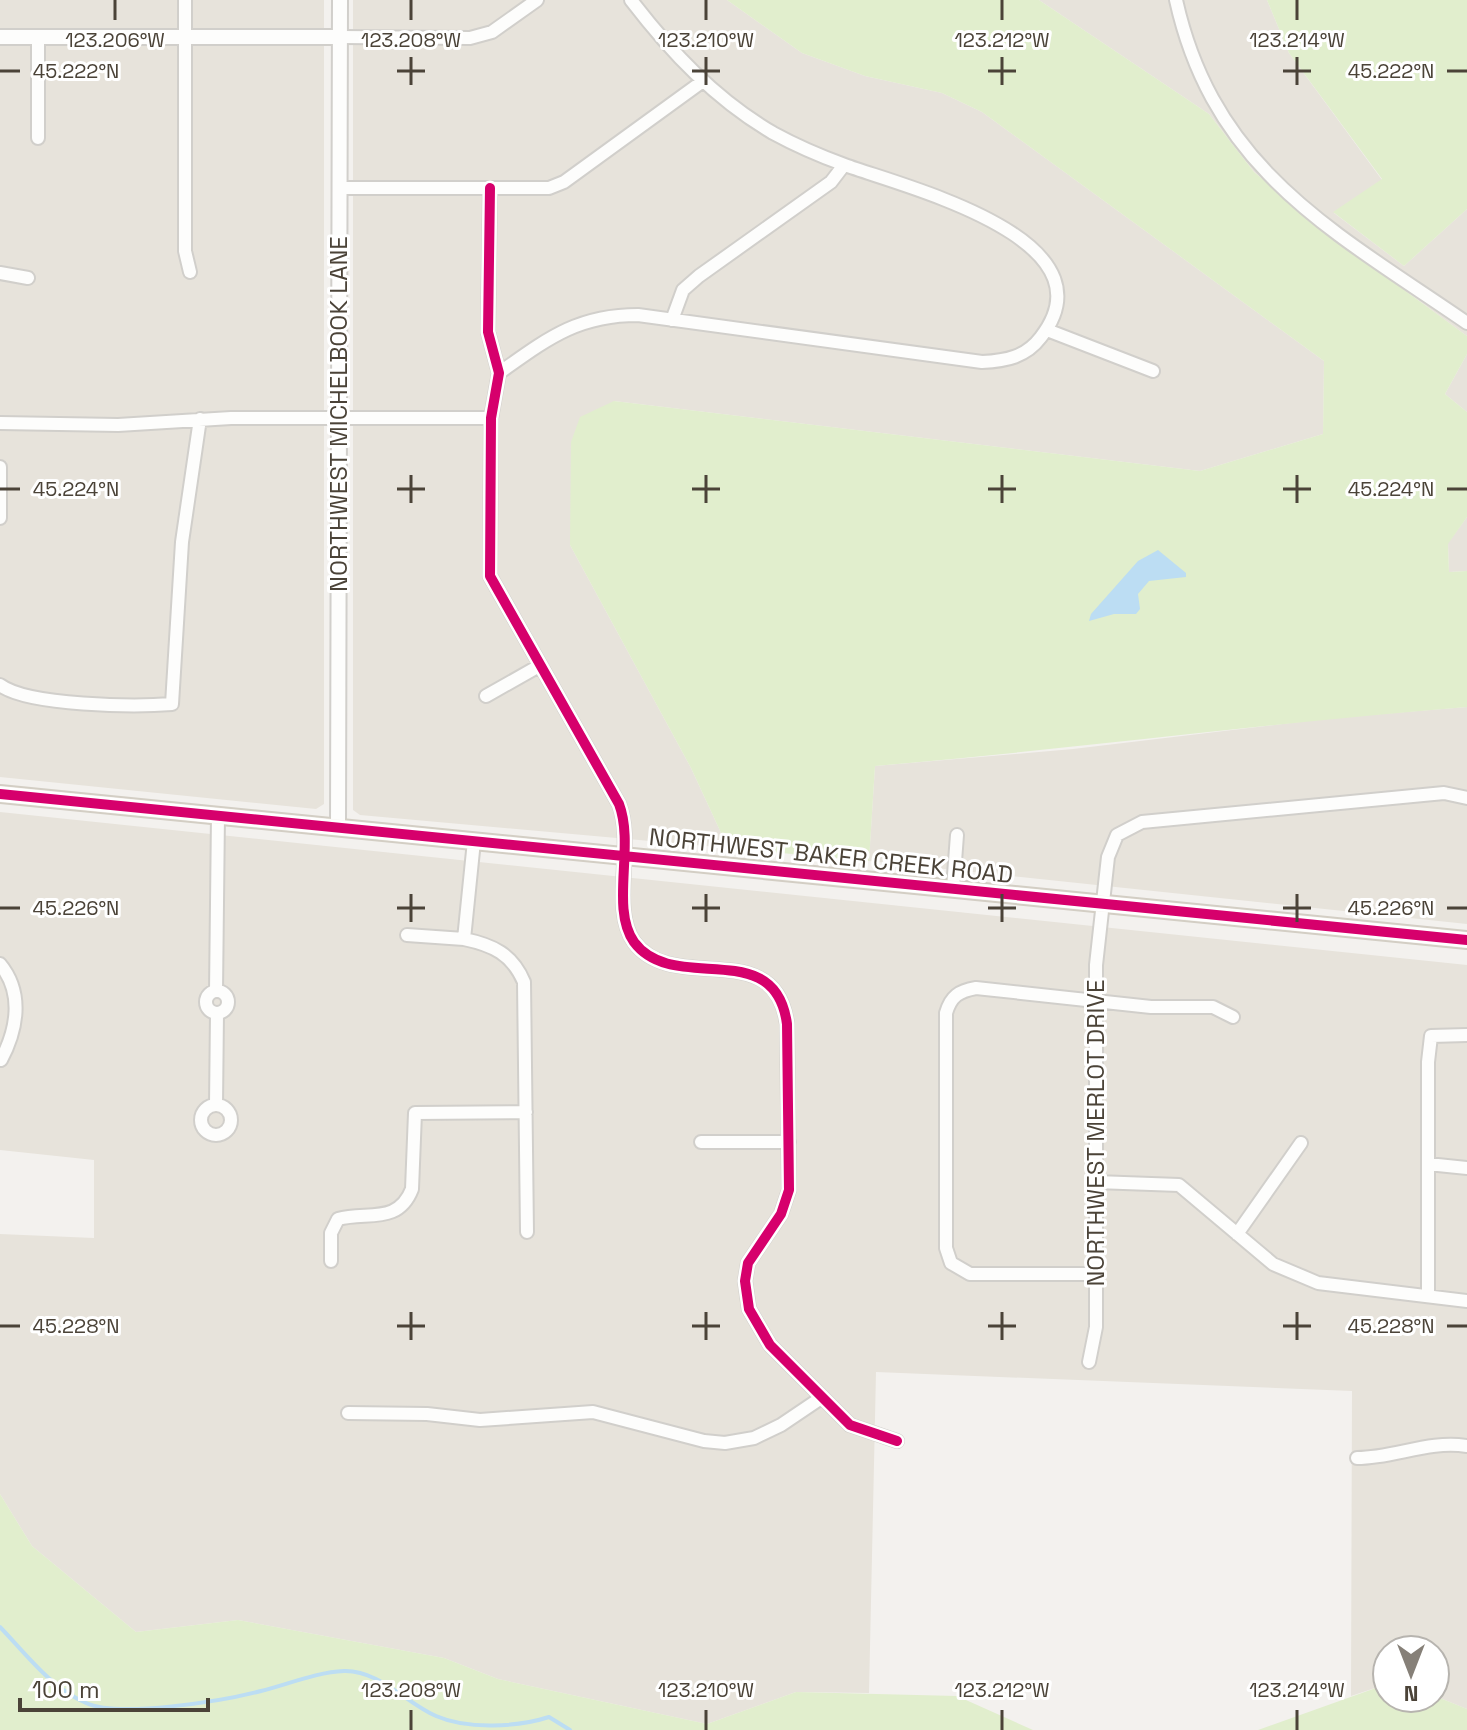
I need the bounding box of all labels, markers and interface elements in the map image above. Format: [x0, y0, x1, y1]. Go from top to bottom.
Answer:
text: 123.206°W [65, 27, 165, 53]
text: 123.208°W [361, 27, 461, 53]
text: 123.210°W [658, 27, 754, 53]
text: 123.212°W [954, 27, 1050, 53]
text: 123.214°W [1249, 27, 1345, 53]
text: 45.222°N [33, 58, 119, 84]
text: 45.222°N [1348, 58, 1434, 84]
street label: NORTHWEST MICHELBOOK LANE [323, 236, 354, 592]
text: 45.224°N [33, 476, 119, 502]
text: 45.224°N [1348, 476, 1434, 502]
street label: NORTHWEST BAKER CREEK ROAD [648, 821, 1014, 890]
text: 45.226°N [33, 895, 119, 921]
text: 45.226°N [1348, 895, 1434, 921]
street label: NORTHWEST MERLOT DRIVE [1080, 979, 1111, 1287]
text: 45.228°N [32, 1313, 120, 1339]
text: 45.228°N [1347, 1313, 1435, 1339]
north arrow [1371, 1634, 1451, 1714]
scale bar [20, 1662, 208, 1712]
text: 100 m [32, 1674, 100, 1705]
text: 123.208°W [361, 1677, 461, 1703]
text: 123.210°W [658, 1677, 754, 1703]
text: 123.212°W [954, 1677, 1050, 1703]
text: 123.214°W [1249, 1677, 1345, 1703]
text: N [1404, 1680, 1418, 1708]

